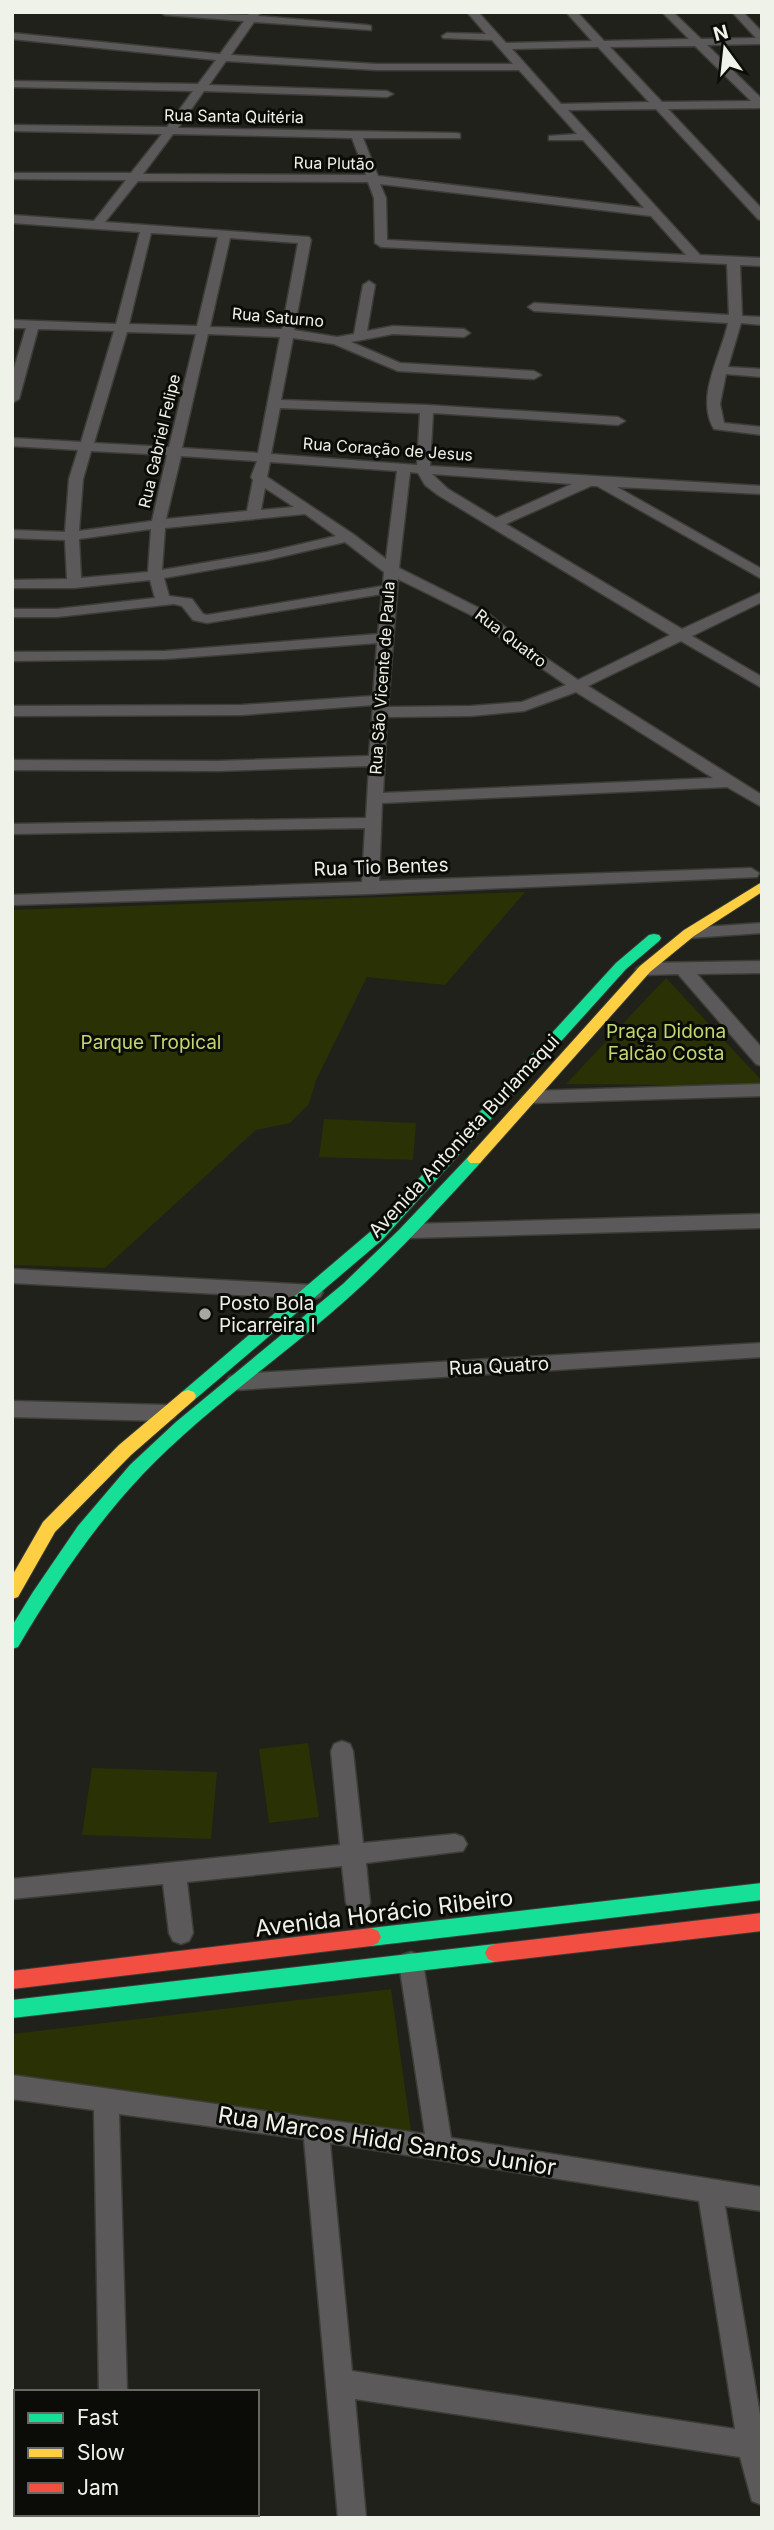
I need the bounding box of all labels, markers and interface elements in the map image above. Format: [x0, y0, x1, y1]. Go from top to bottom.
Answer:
north arrow [690, 14, 760, 84]
text: N [711, 20, 731, 46]
street label: Rua Santa Quitéria [164, 105, 304, 127]
street label: Rua Plutão [293, 152, 375, 174]
street label: Rua Saturno [231, 303, 325, 331]
street label: Rua Gabriel Felipe [134, 372, 184, 510]
street label: Rua Coração de Jesus [302, 433, 474, 465]
street label: Rua São Vicente de Paula [365, 581, 399, 775]
street label: Rua Quatro [471, 605, 551, 671]
street label: Rua Tio Bentes [313, 853, 449, 881]
park label: Praça Didona Falcão Costa [606, 1020, 726, 1065]
street label: Avenida Antonieta Burlamaqui [364, 1030, 564, 1242]
park label: Parque Tropical [81, 1031, 221, 1054]
place label: Posto Bola Picarreira I [219, 1292, 316, 1337]
marker: Posto Bola Picarreira I [197, 1306, 213, 1322]
street label: Rua Quatro [448, 1352, 550, 1380]
street label: Avenida Horácio Ribeiro [253, 1883, 515, 1943]
street label: Rua Marcos Hidd Santos Junior [216, 2100, 558, 2182]
legend [14, 2390, 259, 2516]
text: Fast [77, 2405, 119, 2430]
text: Slow [77, 2440, 125, 2465]
text: Jam [77, 2475, 119, 2500]

